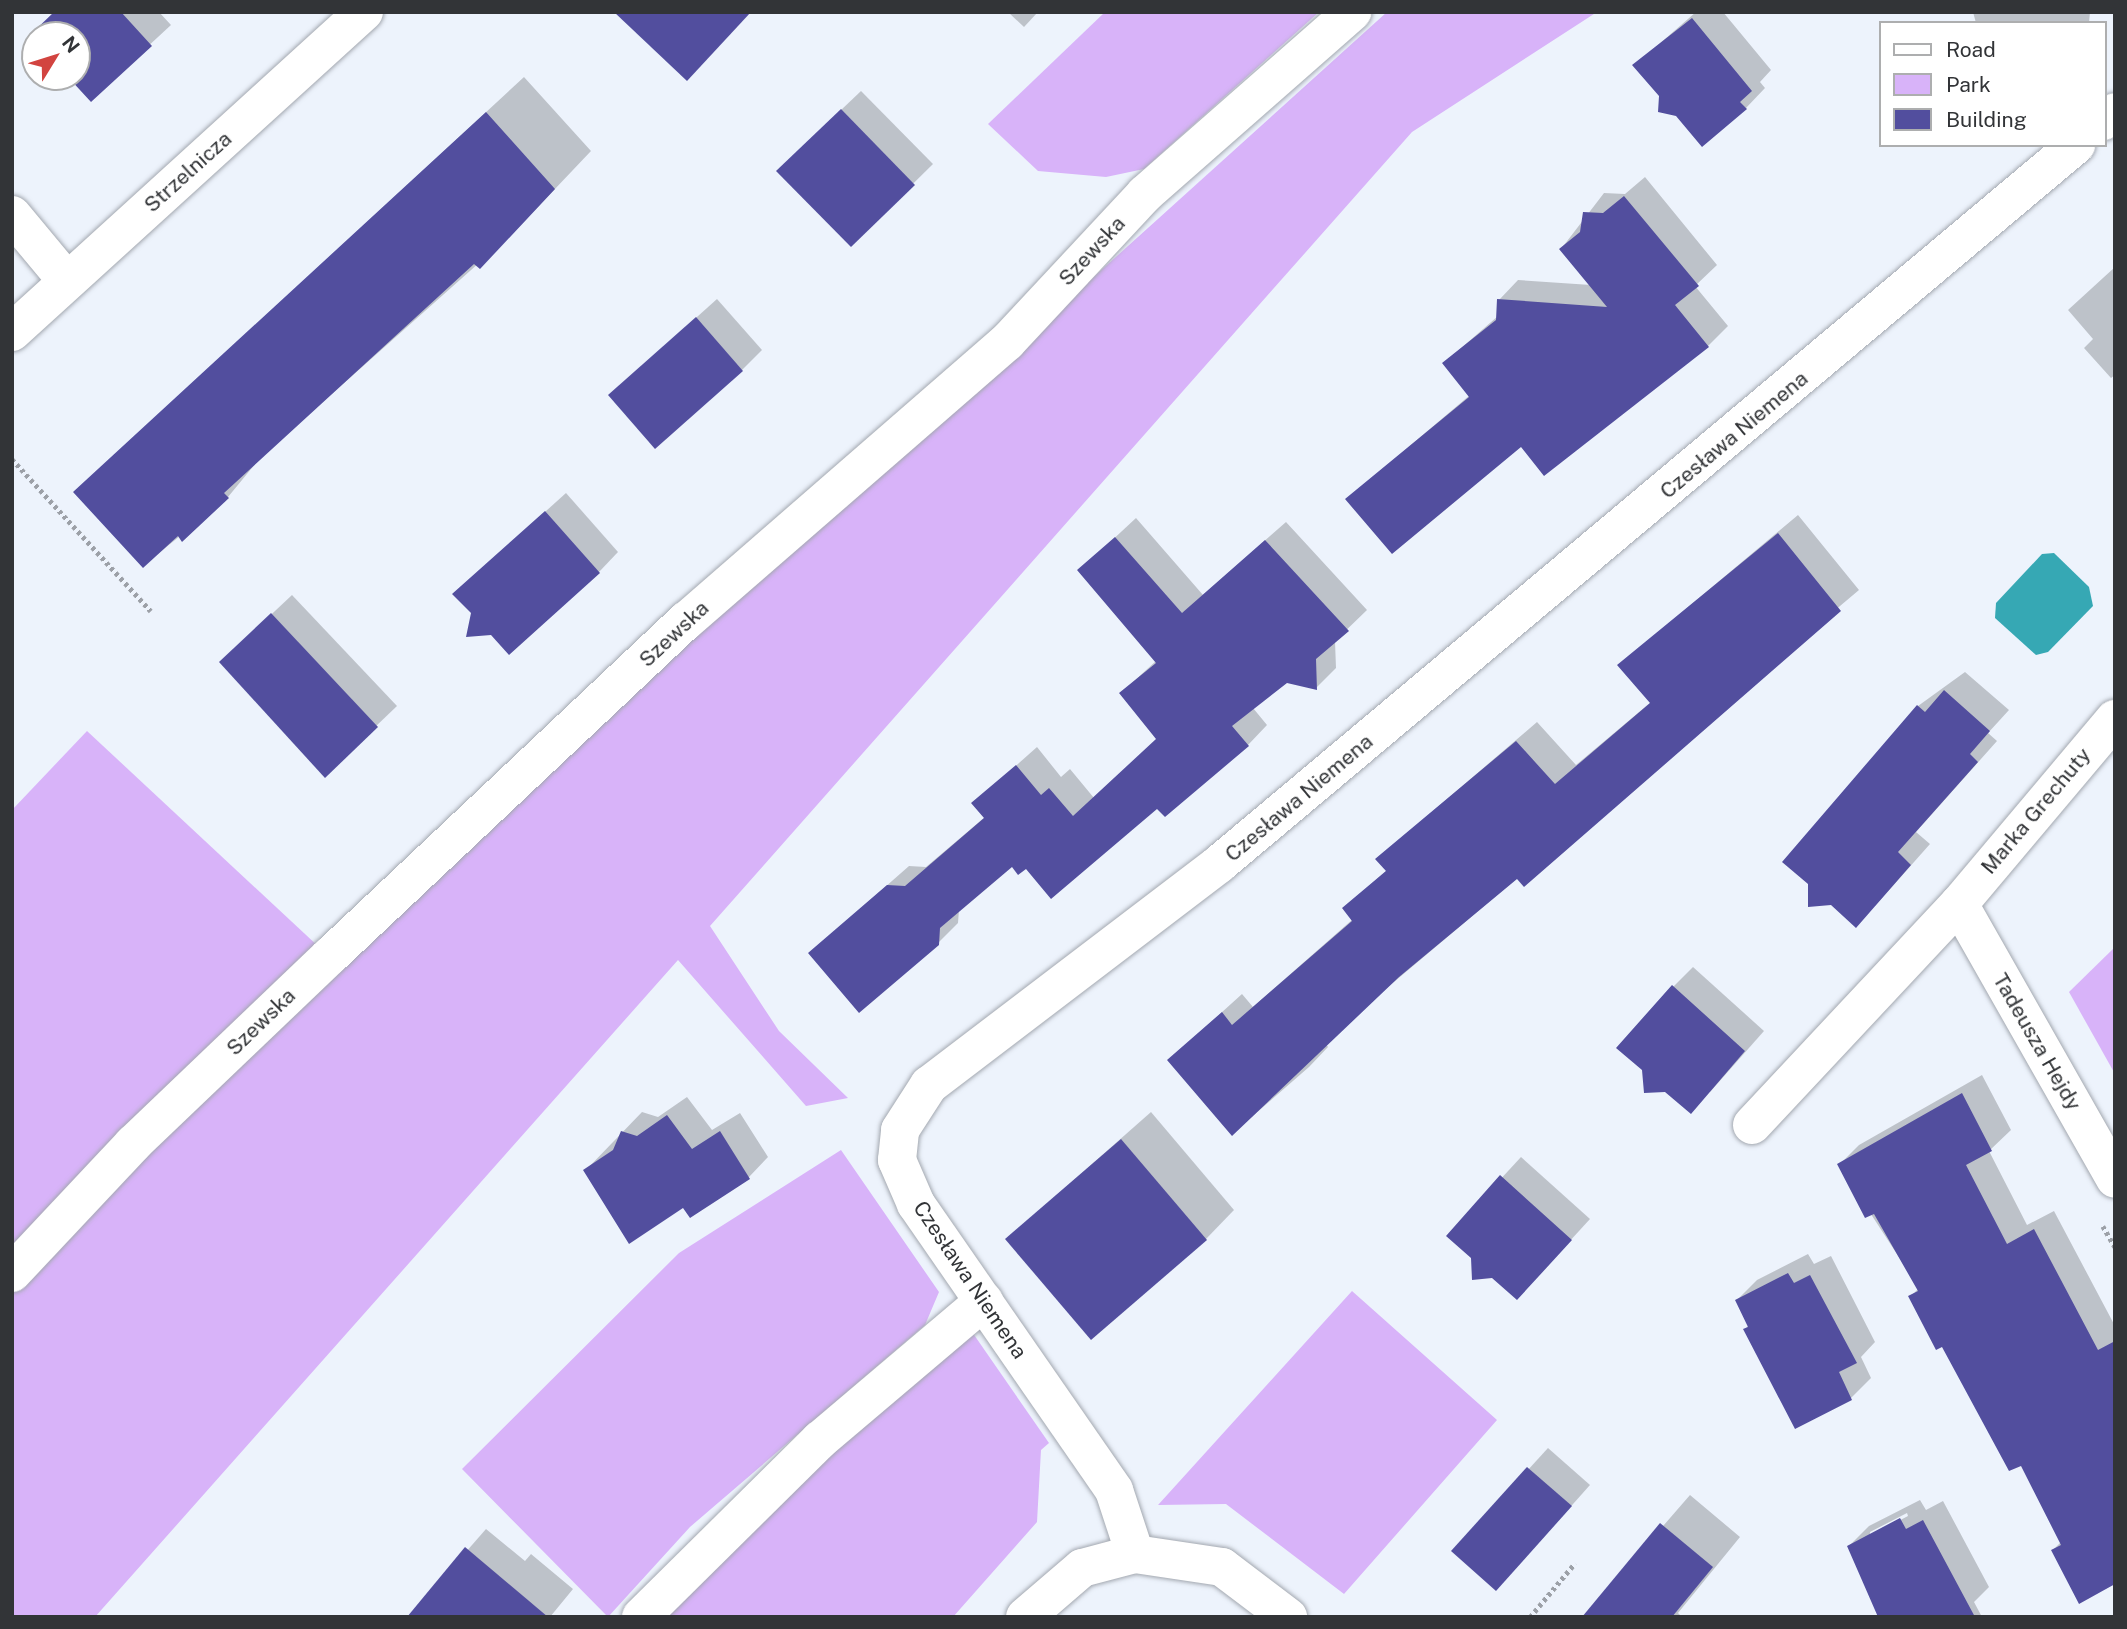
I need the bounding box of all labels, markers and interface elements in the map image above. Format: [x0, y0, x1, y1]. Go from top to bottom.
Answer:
north arrow [21, 21, 91, 91]
legend [1878, 21, 2106, 147]
text: N [58, 32, 84, 57]
text: Road [1946, 37, 1996, 62]
text: Park [1946, 72, 1991, 97]
text: Building [1946, 107, 2027, 132]
street label: Strzelnicza [139, 126, 237, 218]
street label: Szewska [1054, 211, 1130, 291]
street label: Czesława Niemena [1655, 366, 1813, 504]
street label: Szewska [634, 596, 714, 672]
street label: Czesława Niemena [1220, 729, 1378, 867]
street label: Marka Grechuty [1976, 743, 2096, 879]
street label: Tadeusza Hejdy [1988, 969, 2086, 1115]
street label: Szewska [221, 983, 301, 1061]
street label: Czesława Niemena [908, 1196, 1032, 1364]

